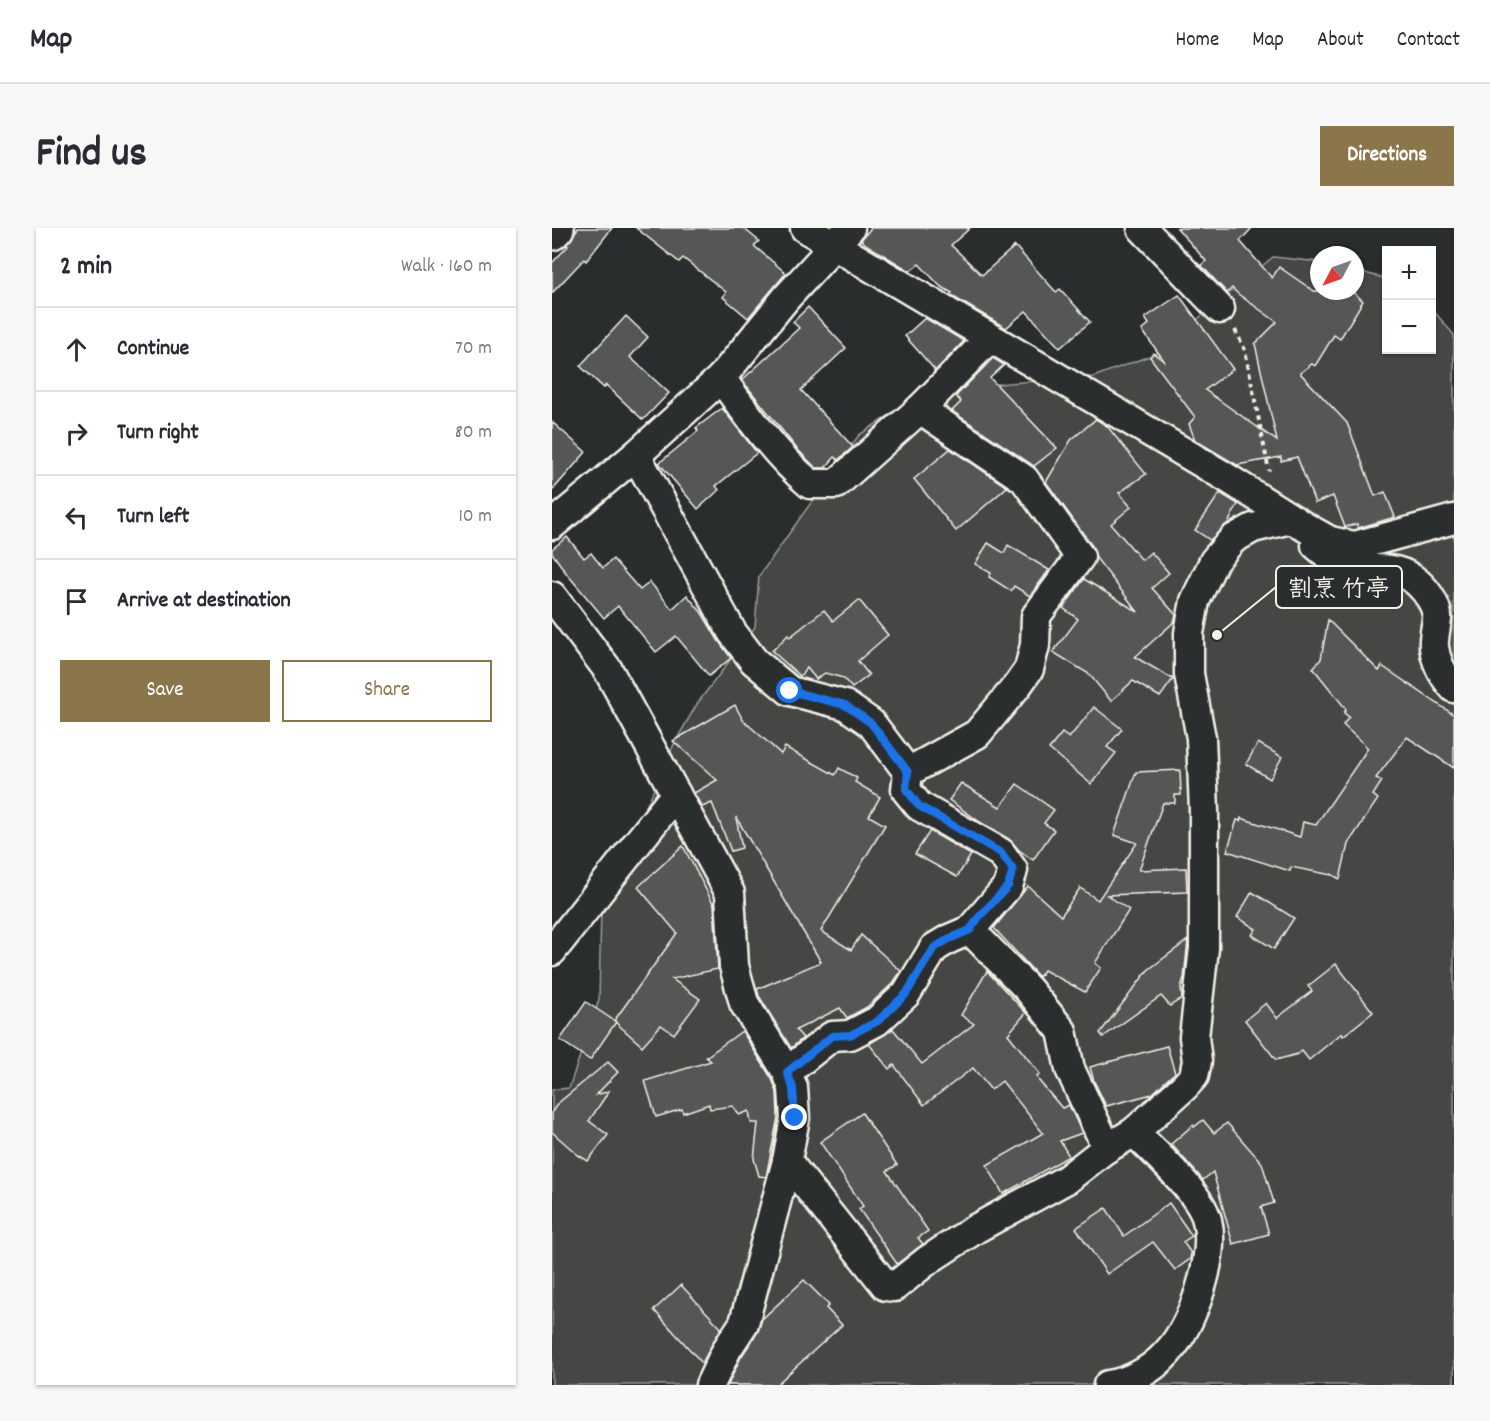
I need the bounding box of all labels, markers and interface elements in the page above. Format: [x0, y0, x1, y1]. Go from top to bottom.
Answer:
text: Map [30, 21, 72, 61]
text: Home [1175, 26, 1219, 56]
text: Map [1252, 26, 1284, 56]
text: About [1317, 26, 1364, 56]
text: Contact [1397, 26, 1460, 56]
text: Find us [36, 126, 147, 186]
button: Directions [1320, 126, 1454, 186]
north arrow [1310, 246, 1364, 300]
map controls [1382, 246, 1436, 354]
button: + [1382, 246, 1436, 300]
text: 2 min [60, 249, 112, 286]
text: Walk · 160 m [401, 253, 492, 281]
button: − [1382, 300, 1436, 354]
icon: ahead [60, 333, 93, 366]
text: Continue [117, 334, 189, 365]
text: 70 m [455, 335, 492, 363]
icon: right [60, 417, 93, 450]
text: Turn right [117, 418, 199, 449]
text: 80 m [455, 419, 492, 447]
icon: left [60, 501, 93, 534]
text: Turn left [117, 502, 189, 533]
text: 10 m [458, 503, 492, 531]
callout: 割烹 竹亭 [1276, 566, 1402, 608]
text: 割烹 竹亭 [1288, 574, 1390, 608]
icon: arrive [60, 585, 93, 618]
text: Arrive at destination [117, 586, 291, 617]
button: Save [60, 660, 270, 722]
button: Share [282, 660, 492, 722]
route start [776, 677, 802, 703]
route end [781, 1104, 807, 1130]

